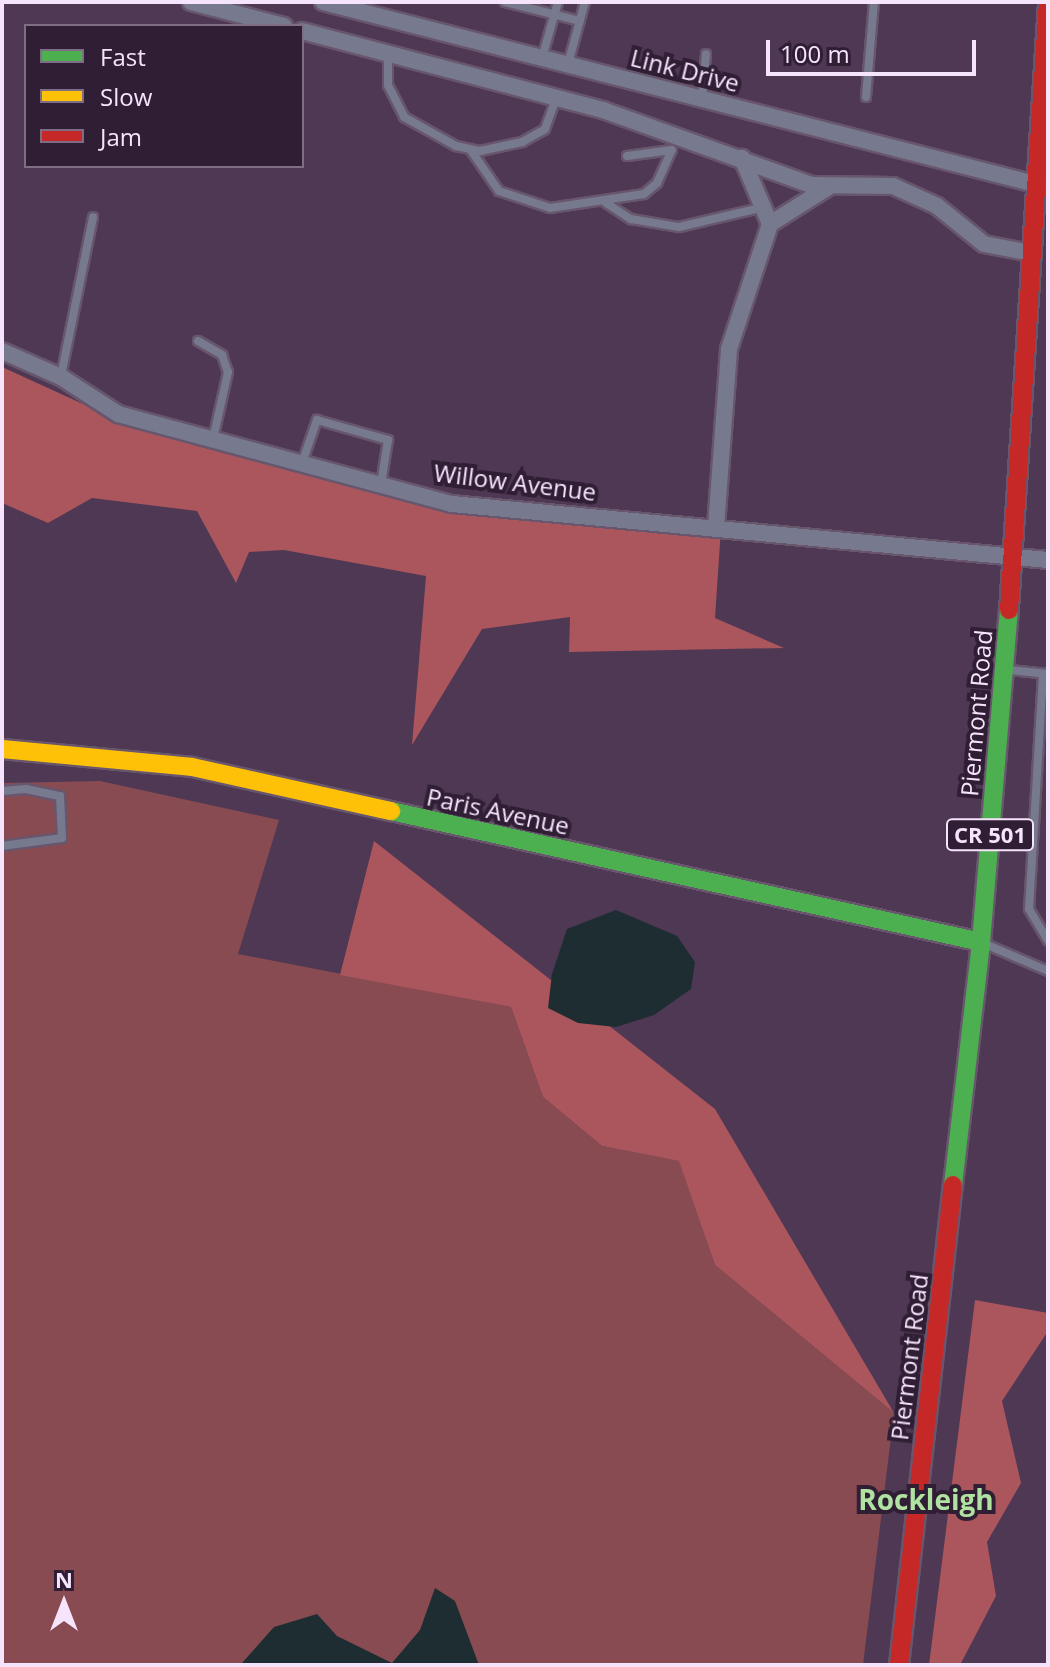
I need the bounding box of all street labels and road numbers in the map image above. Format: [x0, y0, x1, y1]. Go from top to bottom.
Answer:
street label: Link Drive [628, 43, 742, 97]
street label: Willow Avenue [432, 458, 598, 506]
street label: Piermont Road [954, 628, 998, 798]
street label: Paris Avenue [424, 782, 572, 840]
road number: CR 501 [946, 817, 1034, 853]
street label: Piermont Road [885, 1272, 933, 1442]

